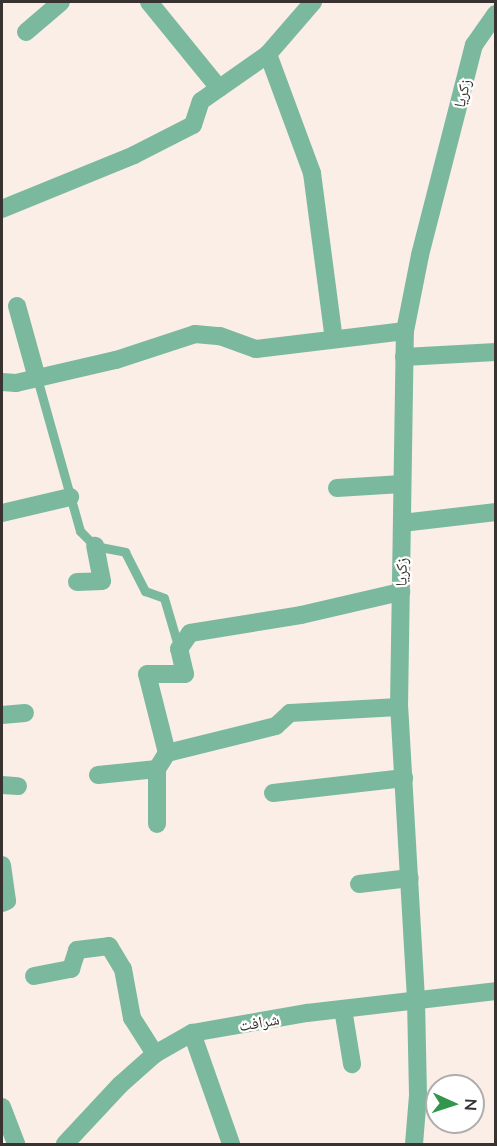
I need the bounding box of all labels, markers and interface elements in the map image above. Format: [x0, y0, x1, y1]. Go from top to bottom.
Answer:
street label: زکریا [449, 77, 475, 109]
street label: زکریا [391, 557, 411, 587]
street label: شرافت [237, 1009, 281, 1035]
north arrow [425, 1074, 485, 1134]
text: N [462, 1098, 481, 1112]

